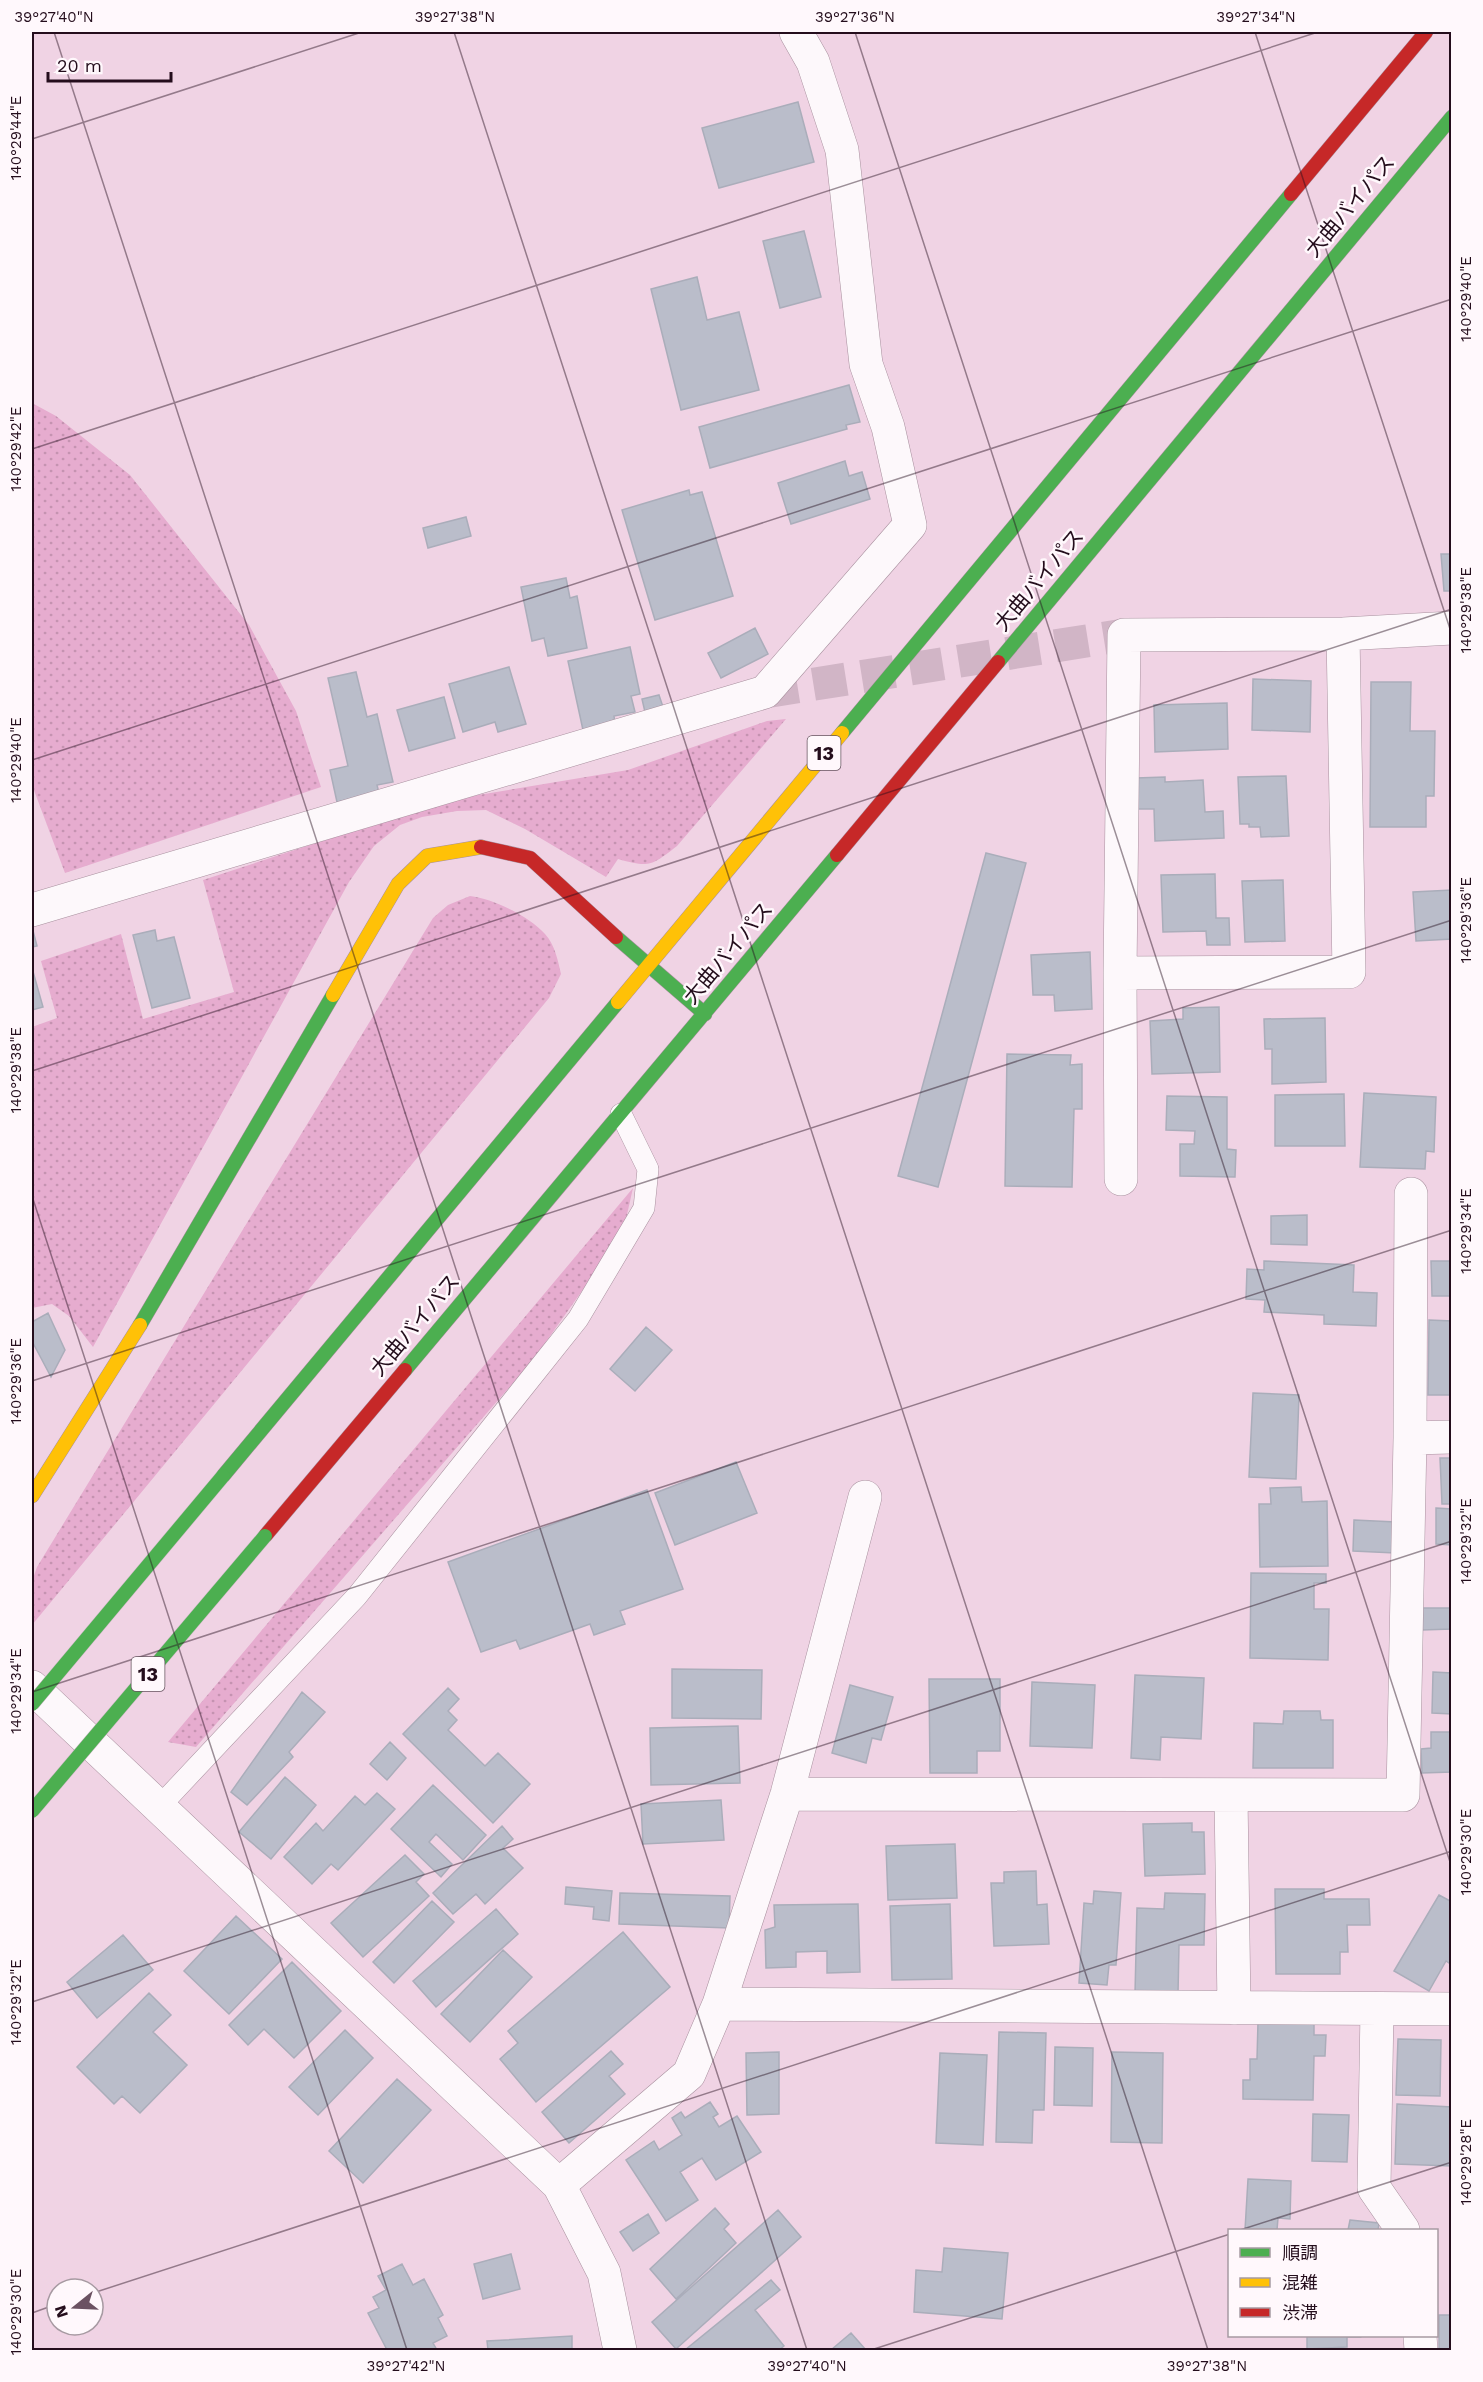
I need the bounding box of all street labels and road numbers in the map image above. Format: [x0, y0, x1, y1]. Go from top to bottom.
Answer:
street label: 大曲バイパス [1300, 150, 1400, 262]
street label: 大曲バイパス [989, 524, 1089, 636]
road number: 13 [808, 736, 840, 770]
street label: 大曲バイパス [678, 897, 778, 1009]
street label: 大曲バイパス [365, 1269, 465, 1381]
road number: 13 [132, 1657, 164, 1691]

